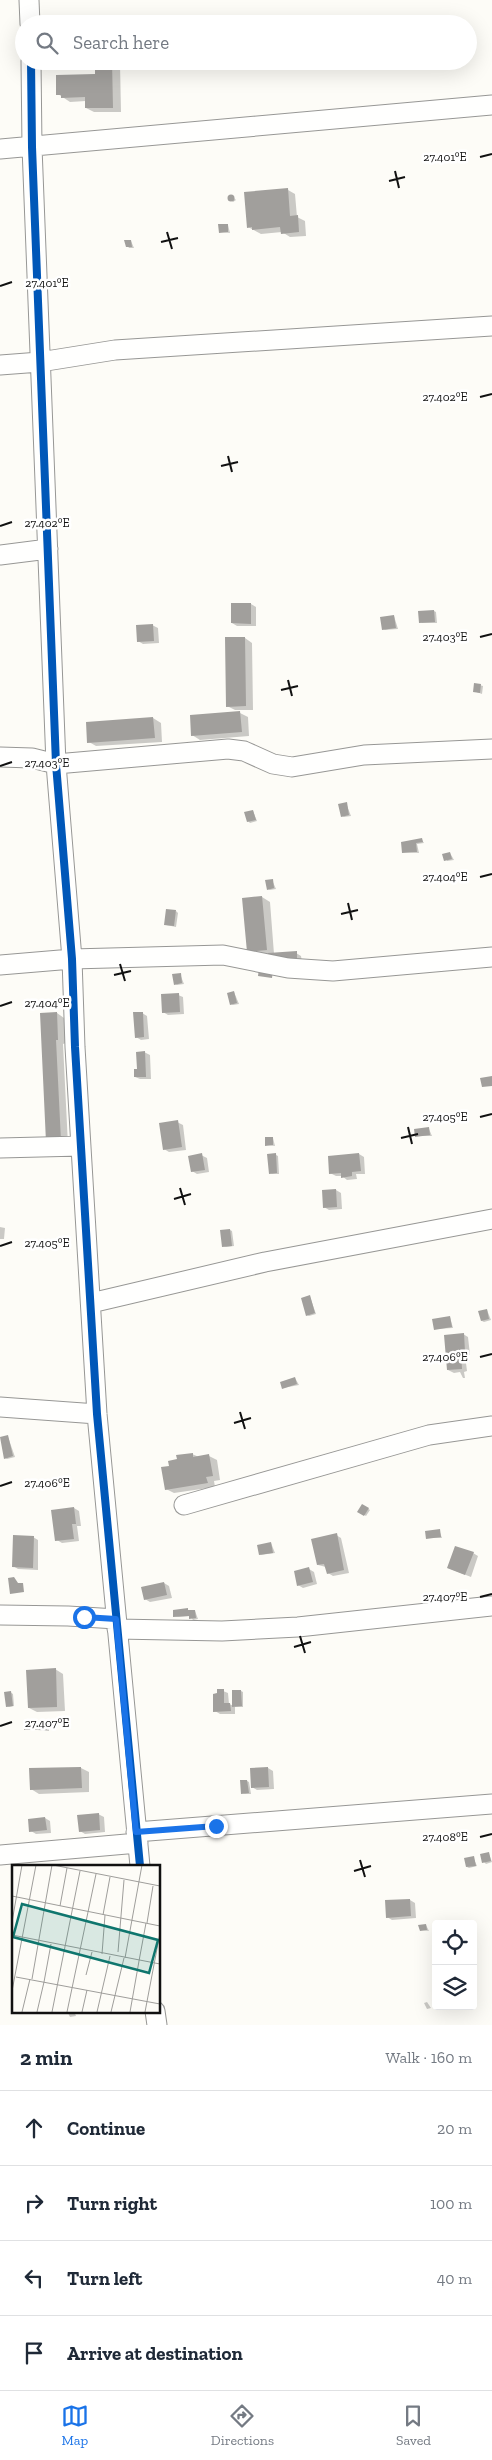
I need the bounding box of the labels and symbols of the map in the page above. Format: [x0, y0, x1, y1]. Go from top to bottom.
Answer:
text: 27.401°E [423, 150, 467, 164]
text: 27.401°E [25, 276, 69, 290]
text: 27.402°E [422, 390, 468, 404]
text: 27.402°E [24, 516, 70, 530]
text: 27.403°E [423, 630, 467, 644]
text: 27.403°E [25, 756, 69, 770]
text: 27.404°E [422, 870, 468, 884]
text: 27.404°E [24, 996, 70, 1010]
text: 27.405°E [422, 1110, 468, 1124]
text: 27.405°E [24, 1236, 70, 1250]
text: 27.406°E [422, 1350, 468, 1364]
text: 27.406°E [24, 1476, 70, 1490]
text: 27.407°E [423, 1590, 467, 1604]
route start [73, 1606, 96, 1629]
text: 27.407°E [25, 1716, 69, 1730]
route end [205, 1815, 228, 1838]
text: 27.408°E [422, 1830, 468, 1844]
inset map [12, 1865, 160, 2012]

